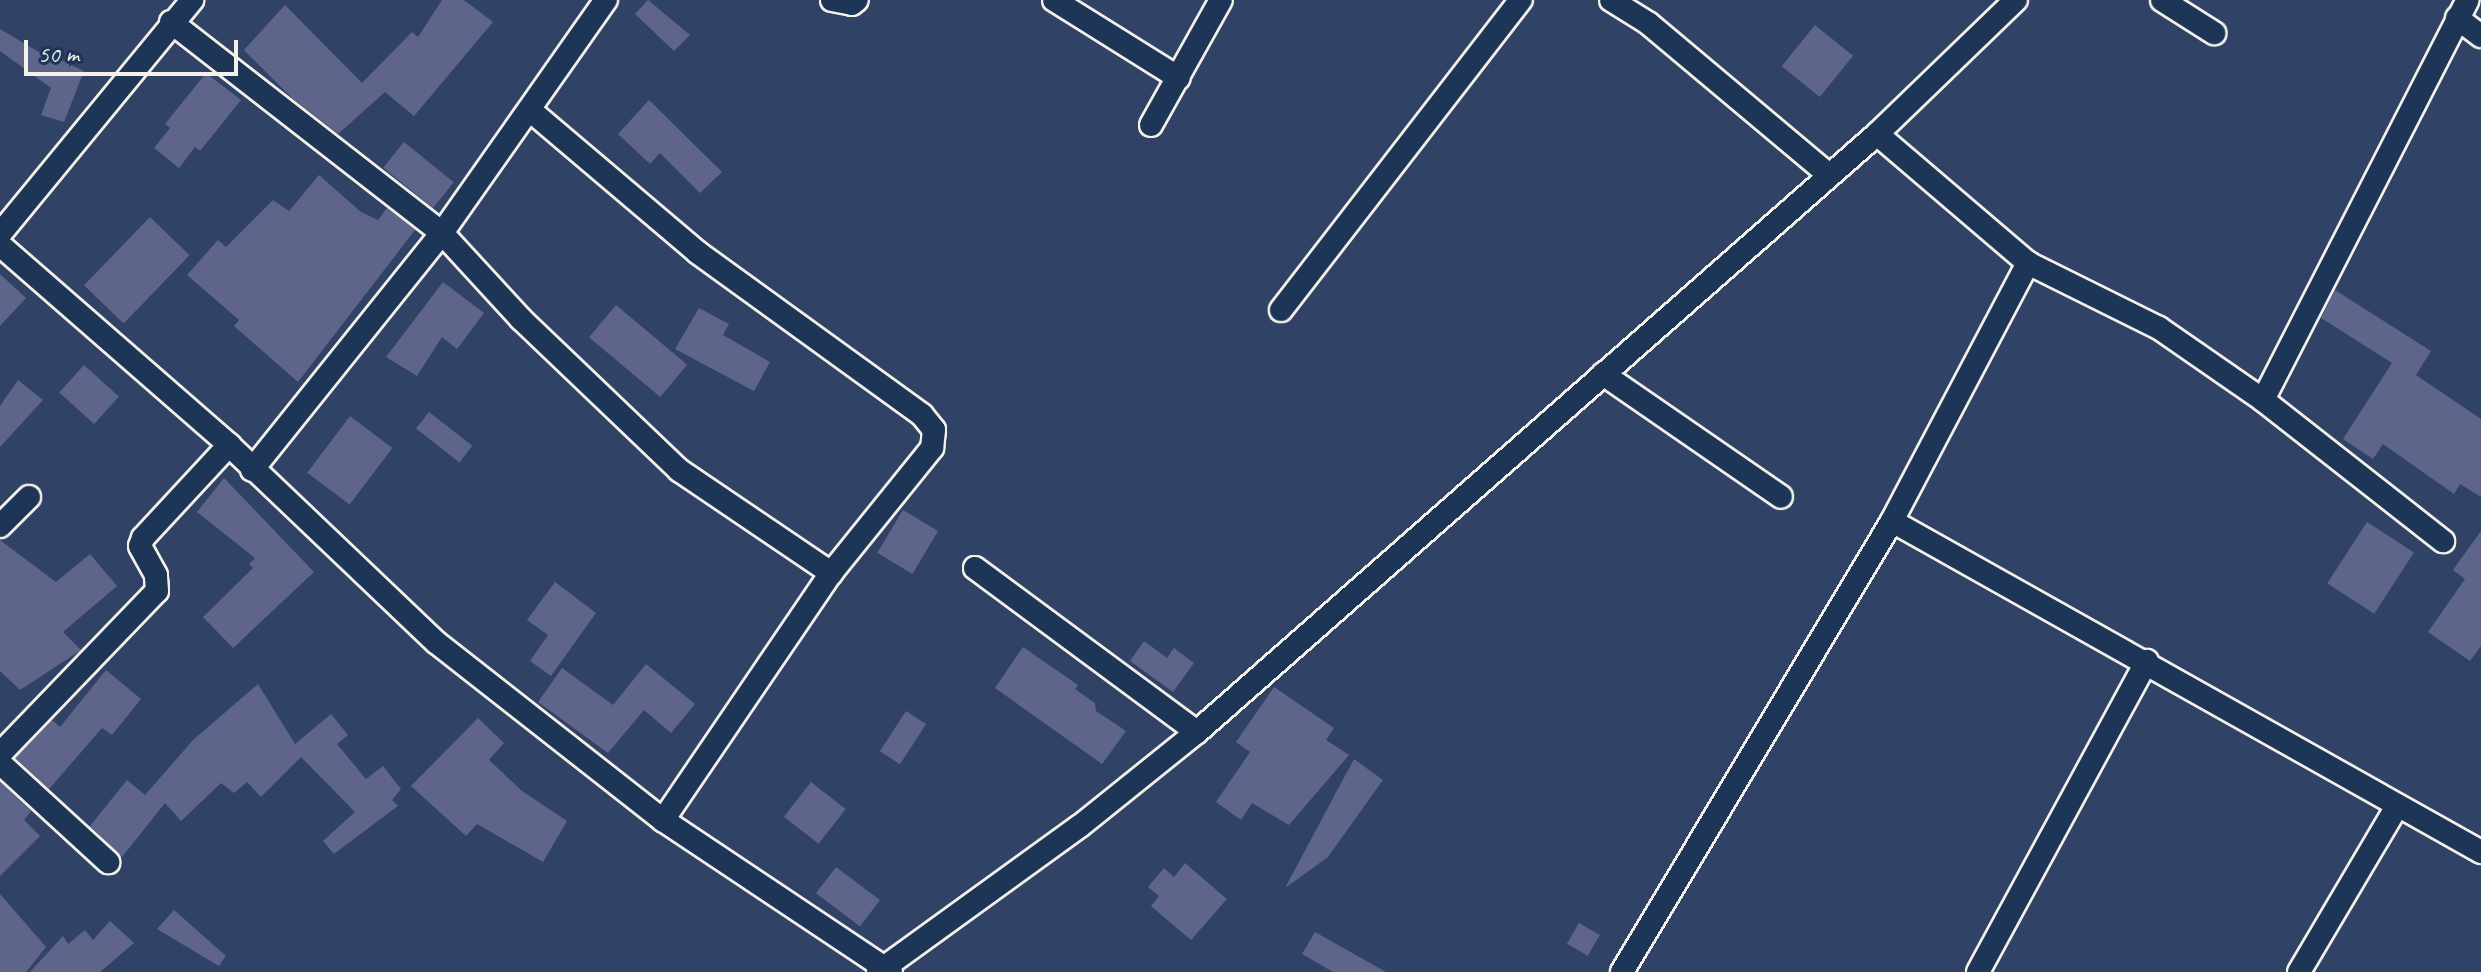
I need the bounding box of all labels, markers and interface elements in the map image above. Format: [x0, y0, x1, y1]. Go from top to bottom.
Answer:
scale bar [28, 24, 242, 74]
text: 50 m [38, 39, 79, 69]

